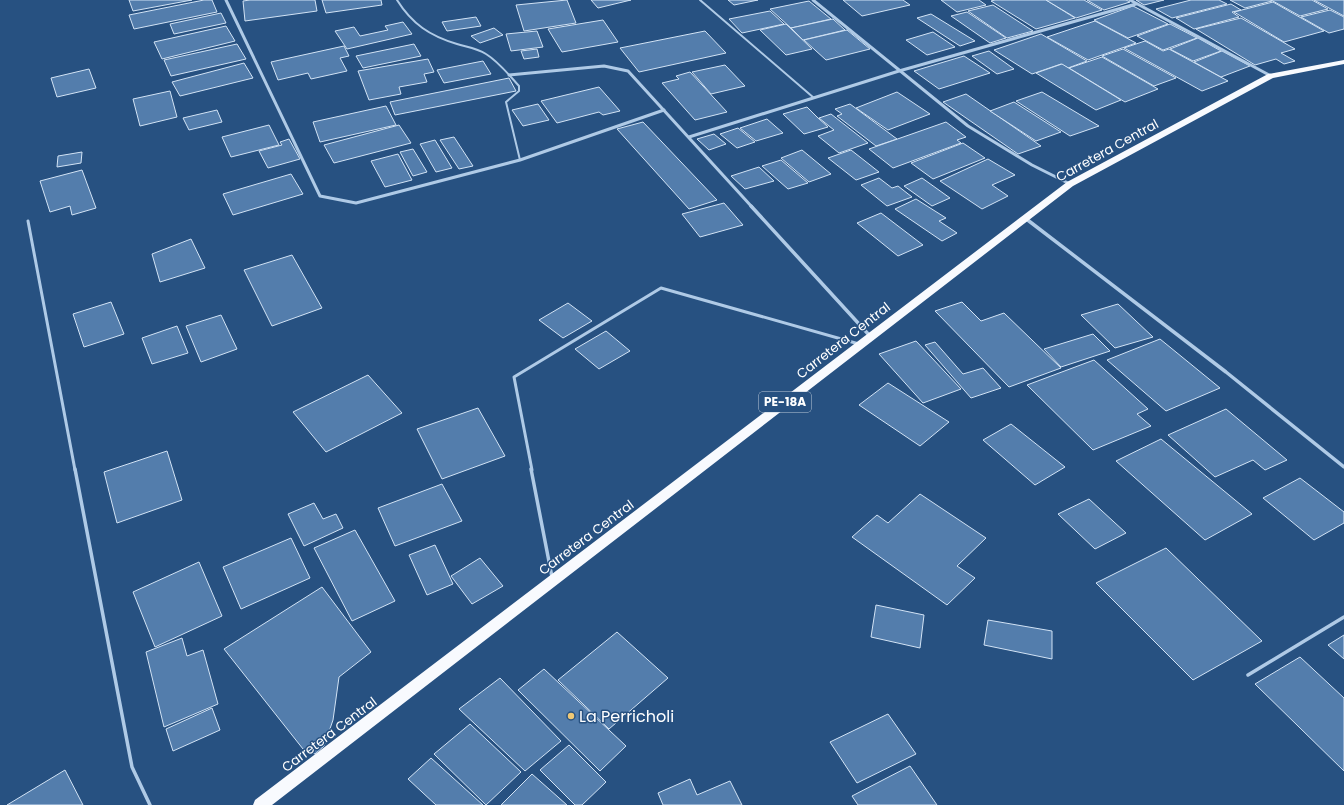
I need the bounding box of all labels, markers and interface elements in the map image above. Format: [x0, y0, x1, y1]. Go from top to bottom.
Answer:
street label: Carretera Central [1053, 114, 1162, 186]
street label: Carretera Central [792, 298, 894, 383]
road number: PE-18A [759, 392, 811, 412]
street label: Carretera Central [535, 495, 638, 579]
street label: Carretera Central [278, 692, 381, 776]
place label: La Perricholi [579, 705, 674, 728]
marker: La Perricholi [566, 711, 576, 721]

